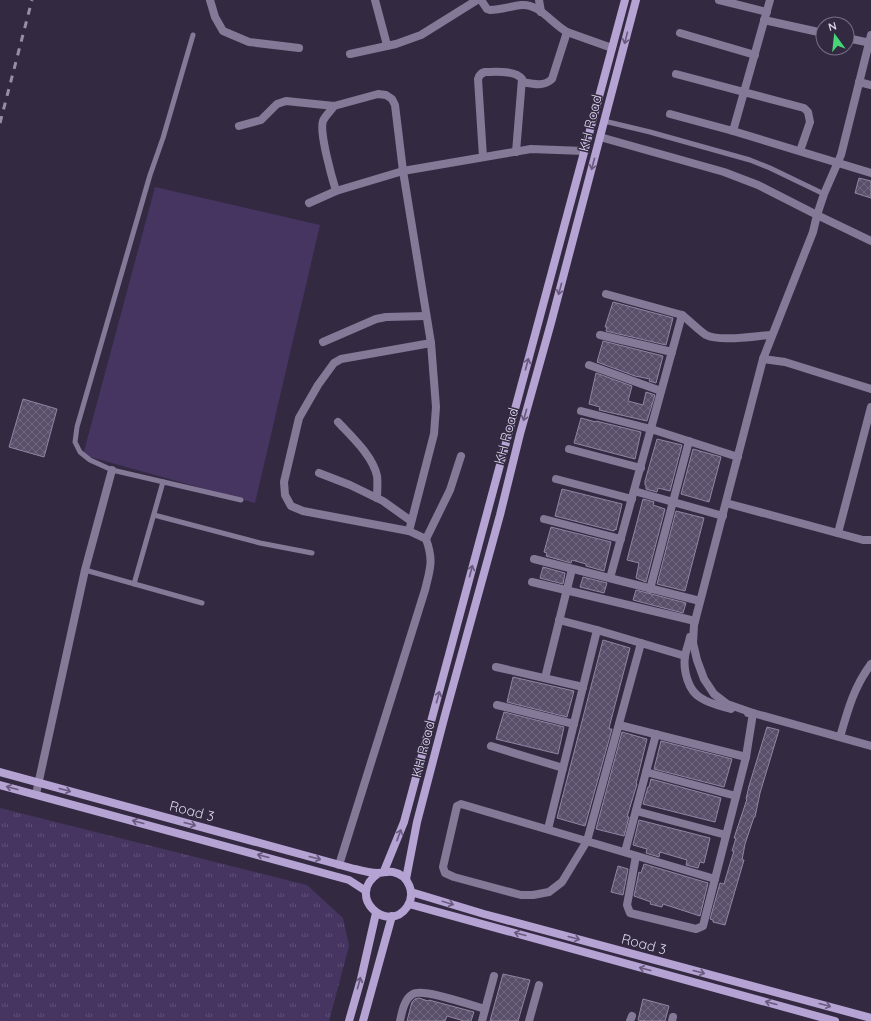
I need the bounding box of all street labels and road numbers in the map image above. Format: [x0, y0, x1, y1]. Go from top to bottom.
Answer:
street label: KH Road [574, 93, 606, 153]
street label: KH Road [490, 406, 522, 466]
street label: KH Road [407, 719, 439, 779]
street label: Road 3 [167, 796, 217, 826]
street label: Road 3 [619, 929, 669, 959]

